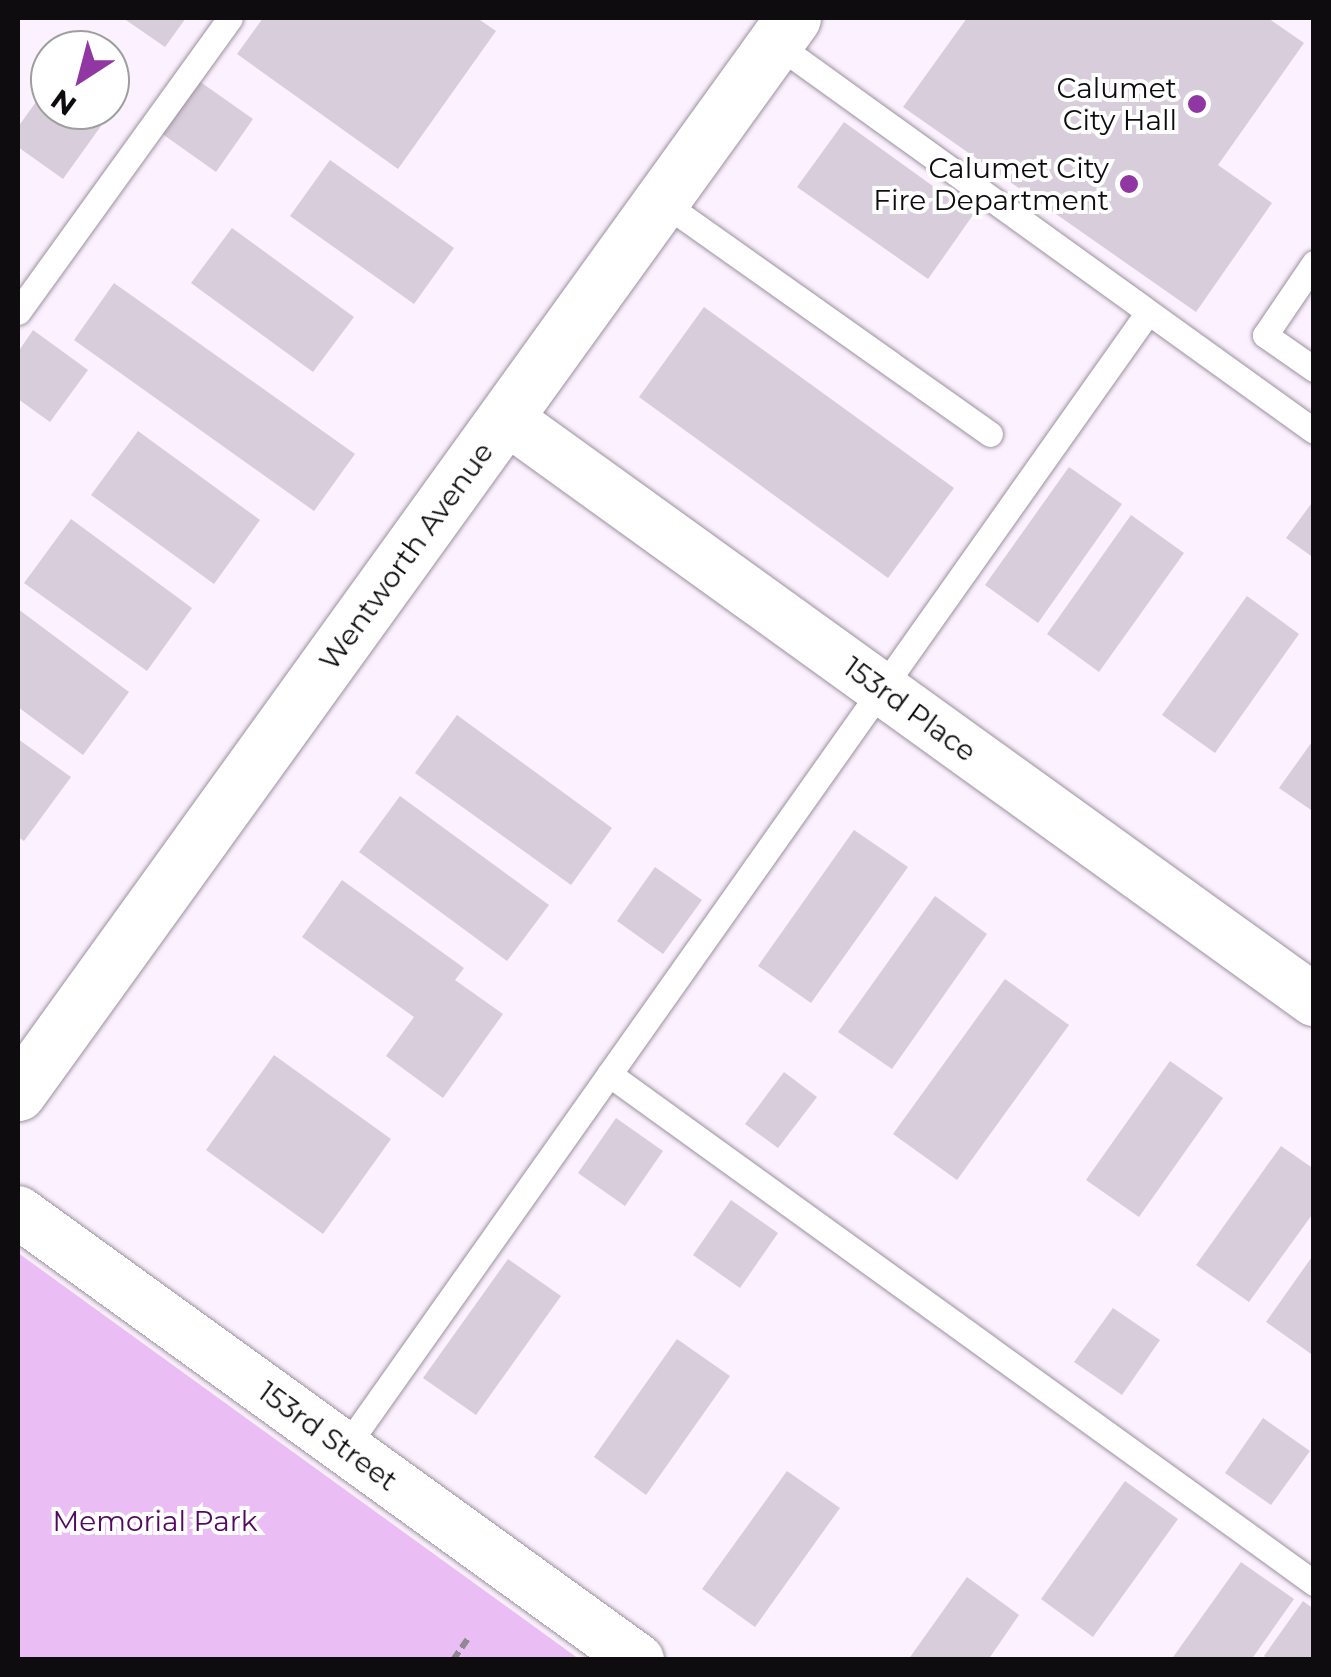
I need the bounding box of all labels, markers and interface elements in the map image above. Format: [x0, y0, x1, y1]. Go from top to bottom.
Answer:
north arrow [30, 30, 130, 130]
place label: Calumet City Hall [1057, 71, 1177, 137]
text: N [44, 82, 83, 123]
marker: Calumet City Hall [1186, 93, 1208, 115]
place label: Calumet City Fire Department [873, 151, 1109, 217]
marker: Calumet City Fire Department [1118, 173, 1140, 195]
street label: Wentworth Avenue [312, 436, 500, 676]
street label: 153rd Place [837, 650, 983, 768]
street label: 153rd Street [252, 1374, 404, 1498]
park label: Memorial Park [53, 1504, 257, 1538]

